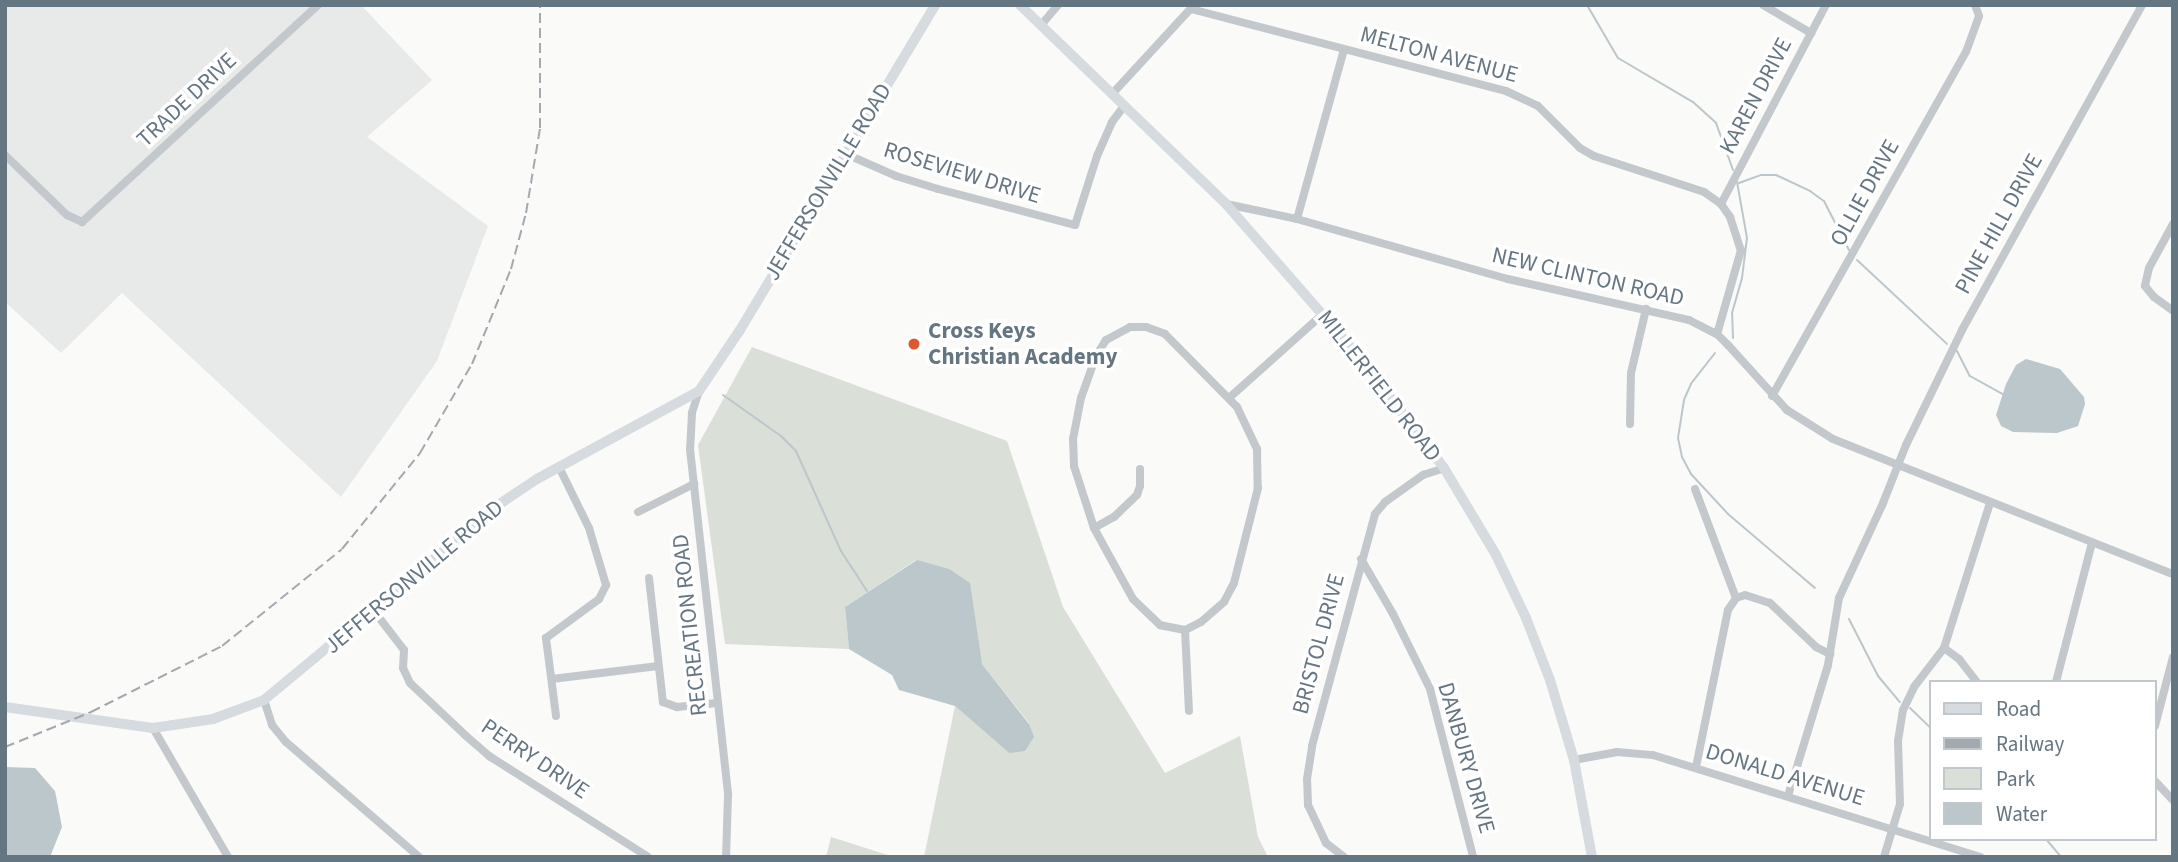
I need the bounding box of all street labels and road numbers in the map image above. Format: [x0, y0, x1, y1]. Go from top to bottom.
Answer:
street label: MELTON AVENUE [1357, 21, 1521, 89]
street label: KAREN DRIVE [1714, 33, 1798, 159]
street label: TRADE DRIVE [132, 47, 242, 153]
street label: JEFFERSONVILLE ROAD [758, 78, 898, 286]
street label: OLLIE DRIVE [1824, 135, 1906, 251]
street label: ROSEVIEW DRIVE [880, 136, 1044, 210]
street label: PINE HILL DRIVE [1949, 149, 2049, 299]
street label: NEW CLINTON ROAD [1489, 241, 1687, 313]
street label: MILLERFIELD ROAD [1311, 305, 1447, 467]
street label: JEFFERSONVILLE ROAD [319, 494, 509, 660]
street label: RECREATION ROAD [667, 533, 713, 717]
street label: BRISTOL DRIVE [1287, 571, 1351, 717]
street label: DANBURY DRIVE [1431, 679, 1501, 837]
street label: PERRY DRIVE [476, 713, 594, 805]
street label: DONALD AVENUE [1702, 738, 1868, 812]

